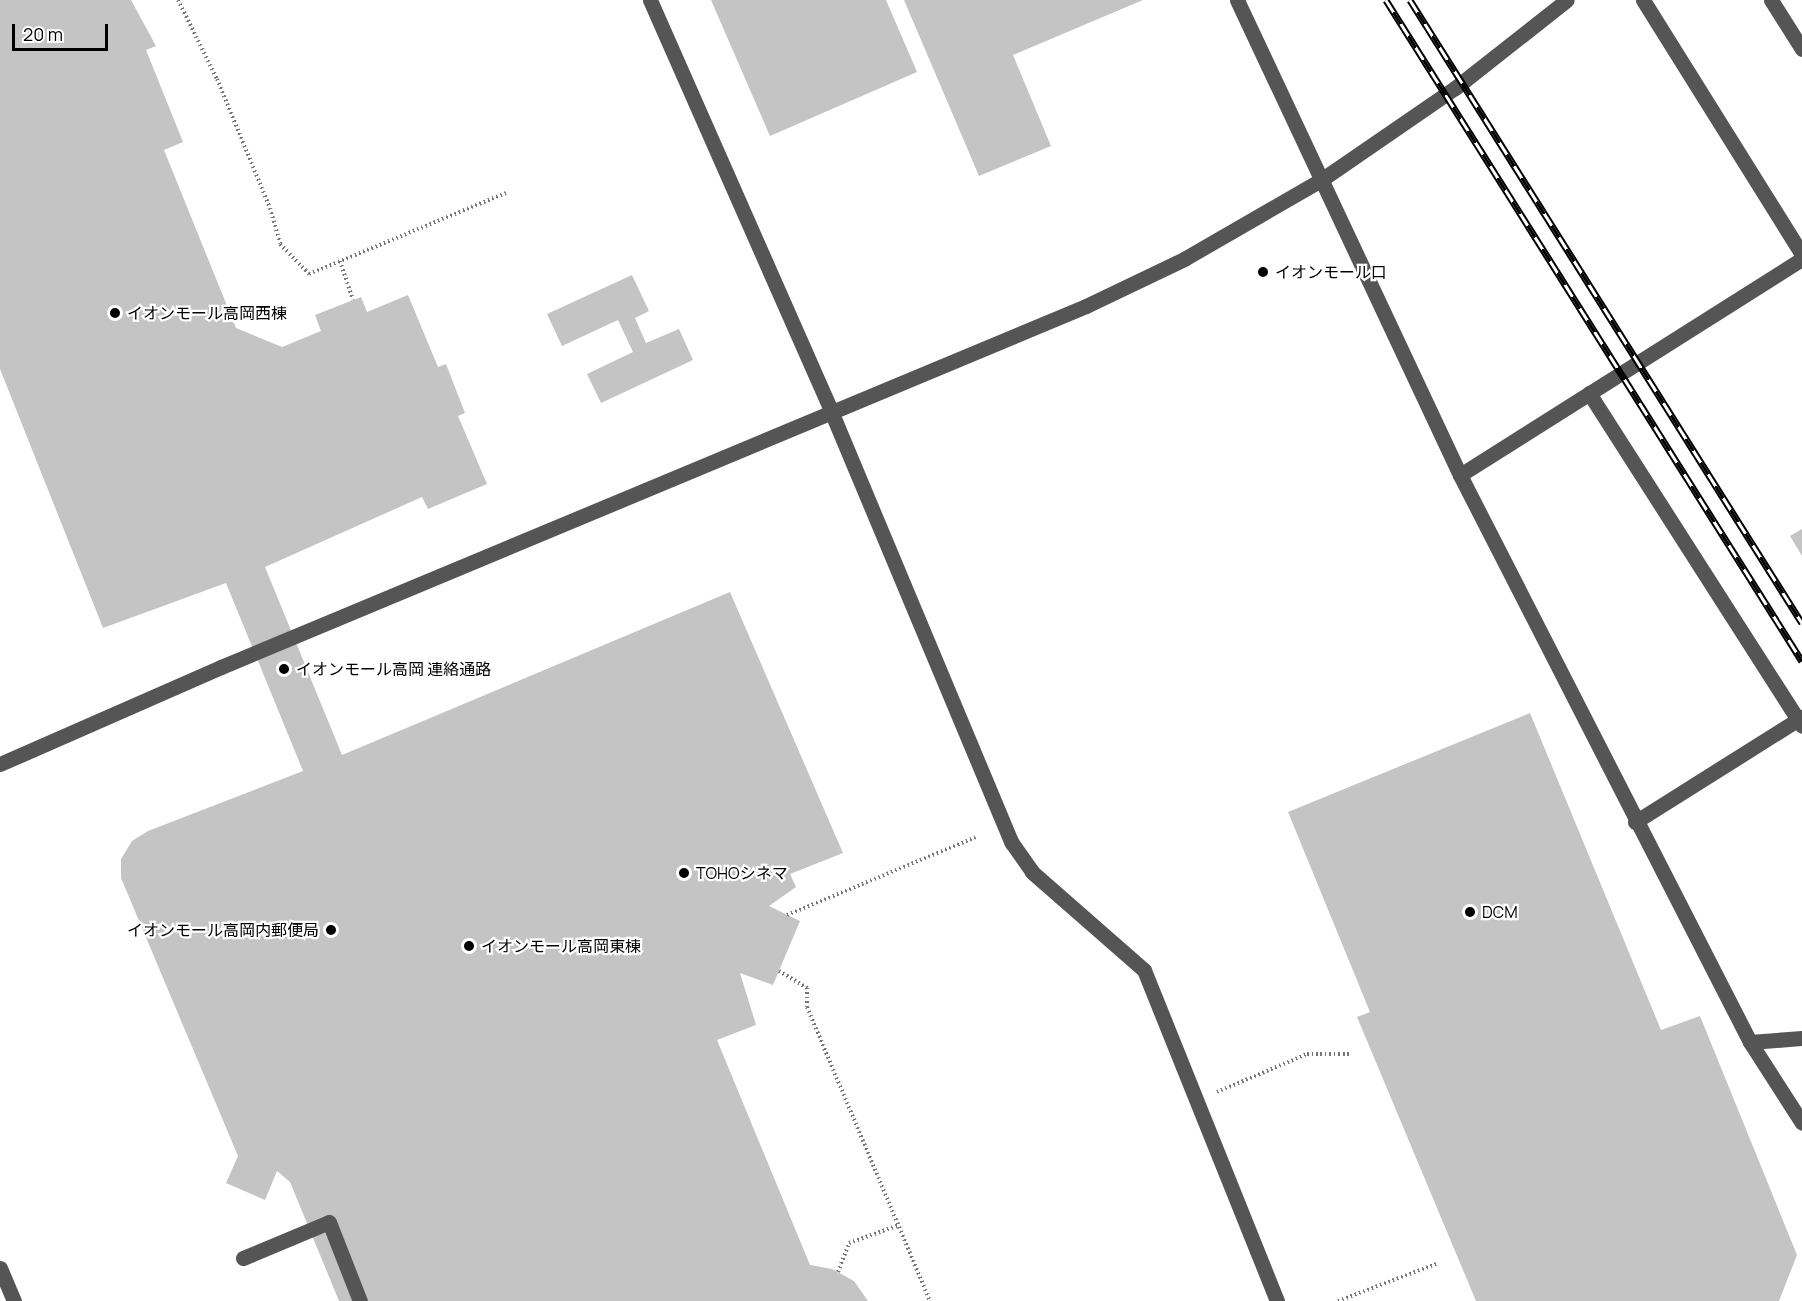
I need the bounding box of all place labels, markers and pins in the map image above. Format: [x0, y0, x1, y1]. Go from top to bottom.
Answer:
place label: イオンモール口 [1275, 262, 1387, 282]
marker: イオンモール口 [1256, 265, 1270, 279]
place label: イオンモール高岡西棟 [127, 303, 287, 323]
marker: イオンモール高岡西棟 [108, 306, 122, 320]
place label: イオンモール高岡 連絡通路 [296, 659, 491, 679]
marker: イオンモール高岡 連絡通路 [277, 662, 291, 676]
place label: TOHOシネマ [696, 863, 788, 883]
marker: TOHOシネマ [677, 866, 691, 880]
place label: DCM [1482, 902, 1518, 922]
marker: DCM [1463, 905, 1477, 919]
place label: イオンモール高岡内郵便局 [127, 920, 319, 940]
marker: イオンモール高岡内郵便局 [324, 923, 338, 937]
place label: イオンモール高岡東棟 [481, 936, 641, 956]
marker: イオンモール高岡東棟 [462, 939, 476, 953]

